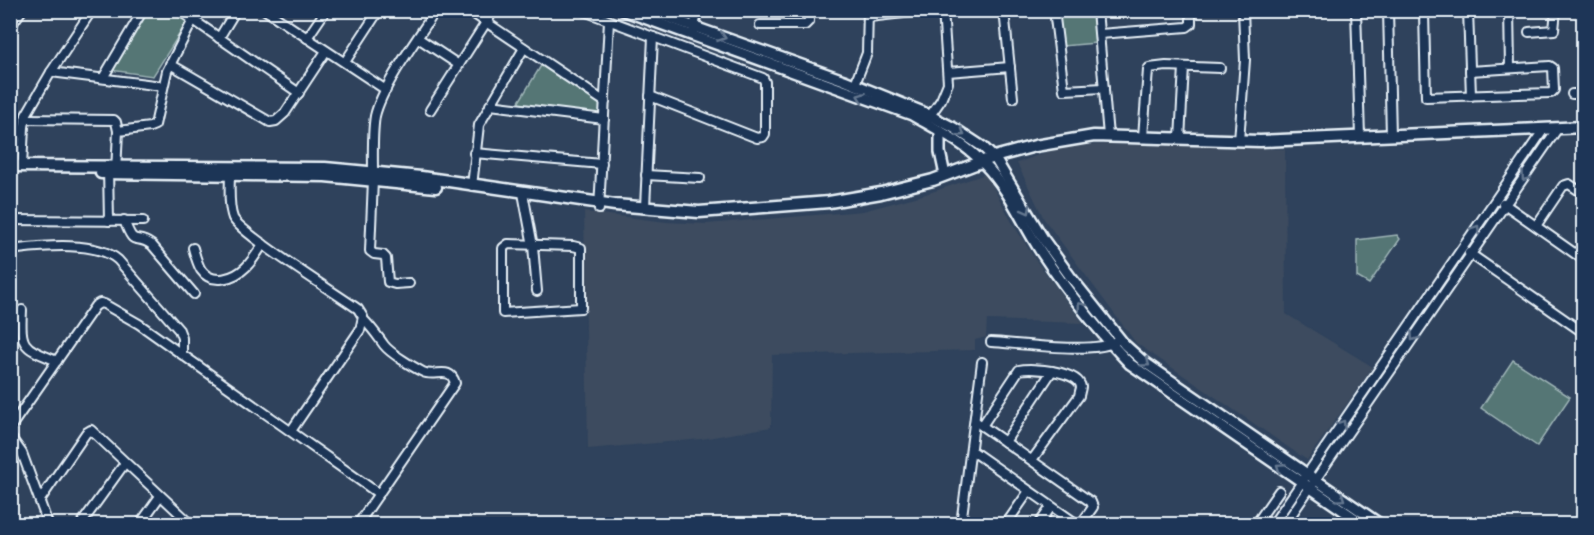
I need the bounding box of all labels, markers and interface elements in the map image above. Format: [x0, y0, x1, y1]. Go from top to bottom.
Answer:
one-way arrow [716, 29, 727, 42]
one-way arrow [856, 92, 867, 105]
one-way arrow [955, 125, 965, 137]
one-way arrow [1521, 170, 1532, 181]
one-way arrow [1020, 203, 1031, 214]
one-way arrow [1469, 225, 1480, 236]
one-way arrow [1078, 302, 1089, 313]
one-way arrow [1411, 331, 1422, 342]
one-way arrow [1139, 355, 1150, 366]
one-way arrow [1335, 420, 1346, 431]
one-way arrow [1276, 463, 1287, 474]
one-way arrow [1334, 491, 1345, 502]

